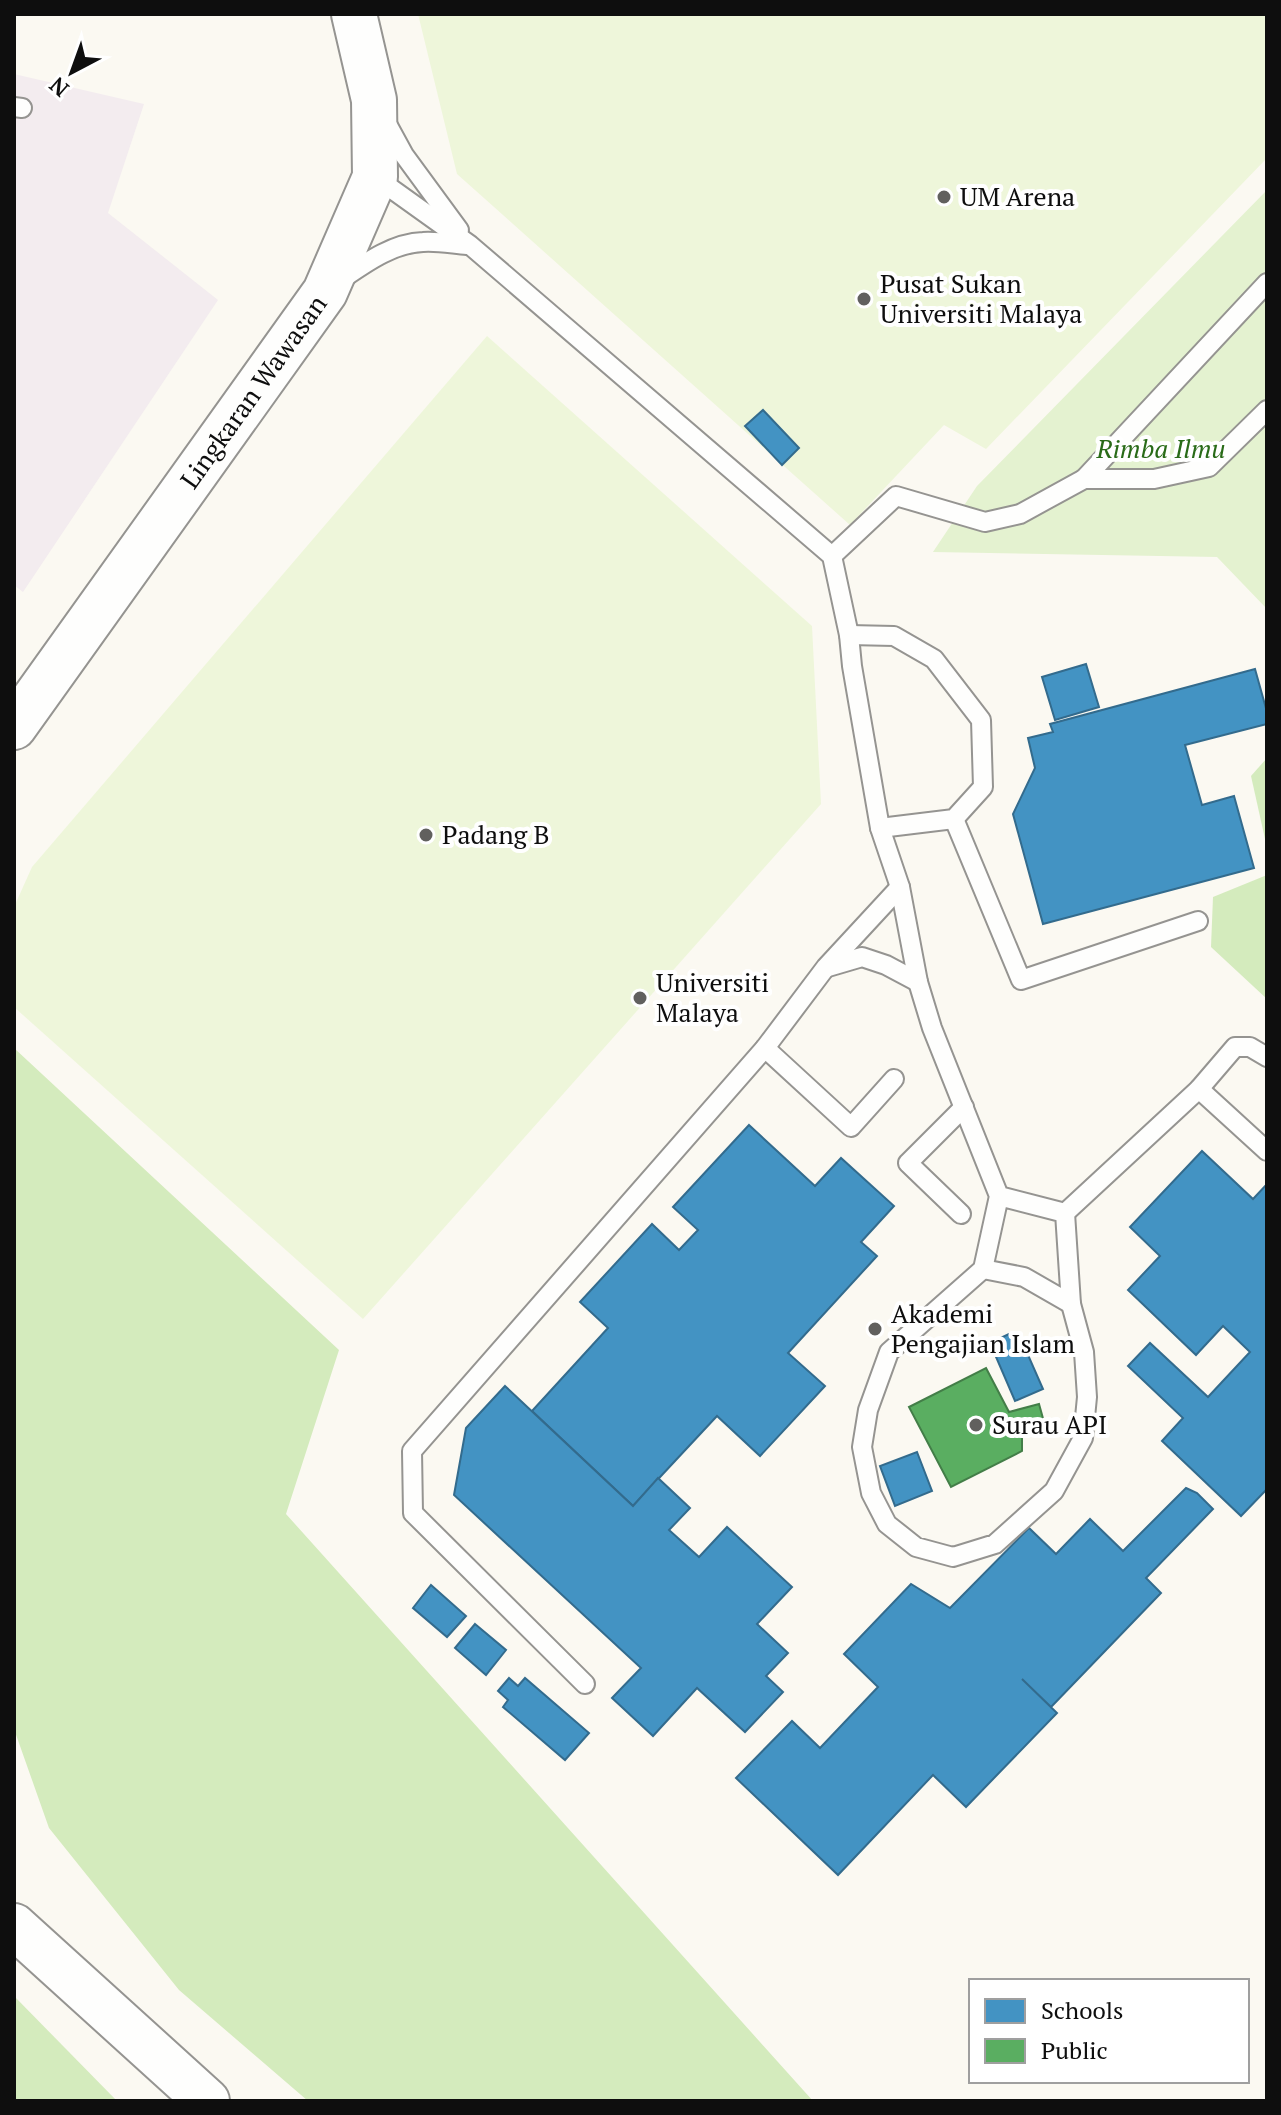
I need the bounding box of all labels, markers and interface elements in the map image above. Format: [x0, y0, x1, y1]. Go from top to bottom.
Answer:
north arrow [32, 32, 112, 112]
text: N [43, 71, 74, 104]
place label: UM Arena [960, 179, 1075, 213]
marker: UM Arena [935, 188, 953, 206]
place label: Pusat Sukan Universiti Malaya [880, 266, 1082, 330]
street label: Lingkaran Wawasan [172, 288, 334, 495]
marker: Pusat Sukan Universiti Malaya [855, 290, 873, 308]
park label: Rimba Ilmu [1095, 431, 1226, 465]
place label: Padang B [442, 817, 550, 851]
marker: Padang B [417, 826, 435, 844]
place label: Universiti Malaya [656, 965, 769, 1029]
marker: Universiti Malaya [631, 989, 649, 1007]
place label: Akademi Pengajian Islam [891, 1296, 1075, 1360]
marker: Akademi Pengajian Islam [866, 1320, 884, 1338]
place label: Surau API [992, 1407, 1107, 1441]
marker: Surau API [967, 1416, 985, 1434]
legend [969, 1979, 1249, 2083]
text: Schools [1041, 1994, 1123, 2026]
text: Public [1041, 2034, 1108, 2066]

